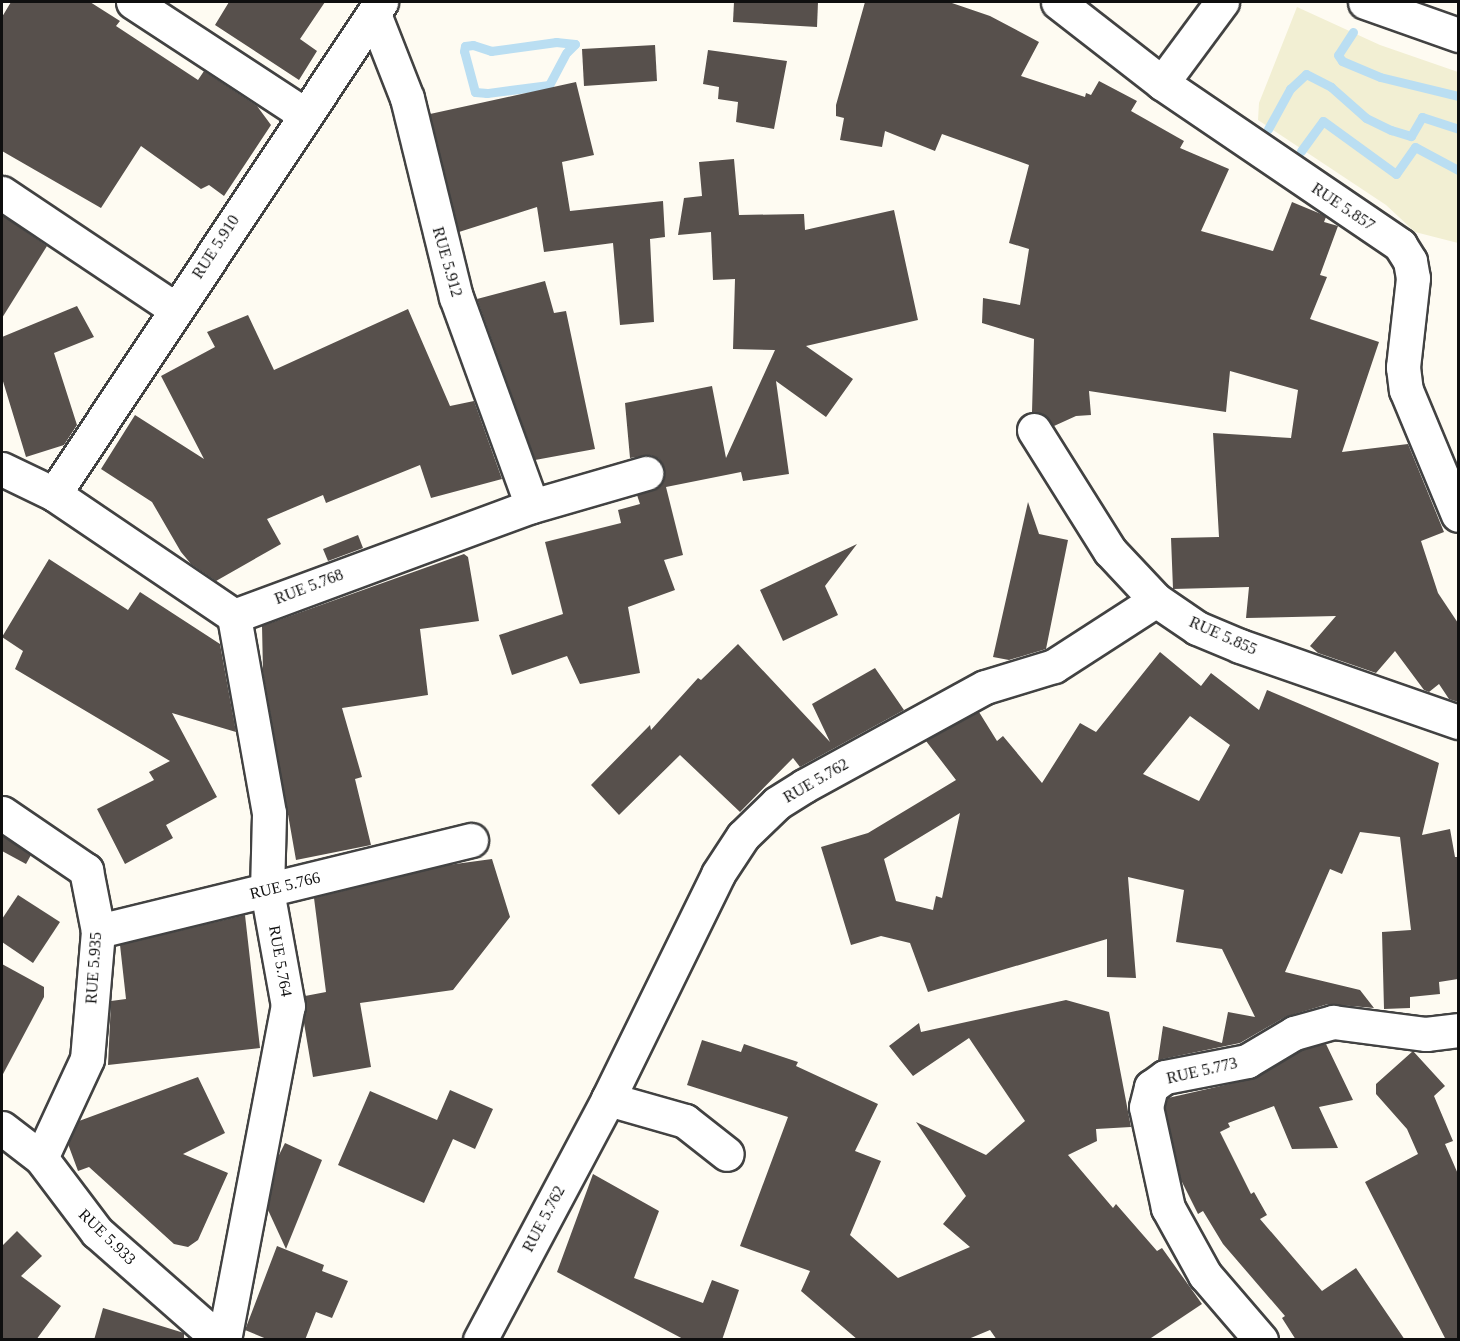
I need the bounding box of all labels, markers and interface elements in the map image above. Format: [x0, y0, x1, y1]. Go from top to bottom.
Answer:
street label: RUE 5.857 [1308, 179, 1378, 235]
street label: RUE 5.910 [188, 212, 244, 282]
street label: RUE 5.912 [428, 225, 466, 299]
street label: RUE 5.768 [272, 565, 346, 609]
street label: RUE 5.855 [1186, 613, 1260, 659]
street label: RUE 5.762 [780, 755, 852, 807]
street label: RUE 5.766 [248, 868, 322, 904]
street label: RUE 5.764 [264, 924, 296, 998]
street label: RUE 5.935 [82, 931, 106, 1005]
street label: RUE 5.773 [1165, 1054, 1239, 1088]
street label: RUE 5.762 [519, 1183, 569, 1255]
street label: RUE 5.933 [74, 1205, 140, 1269]

